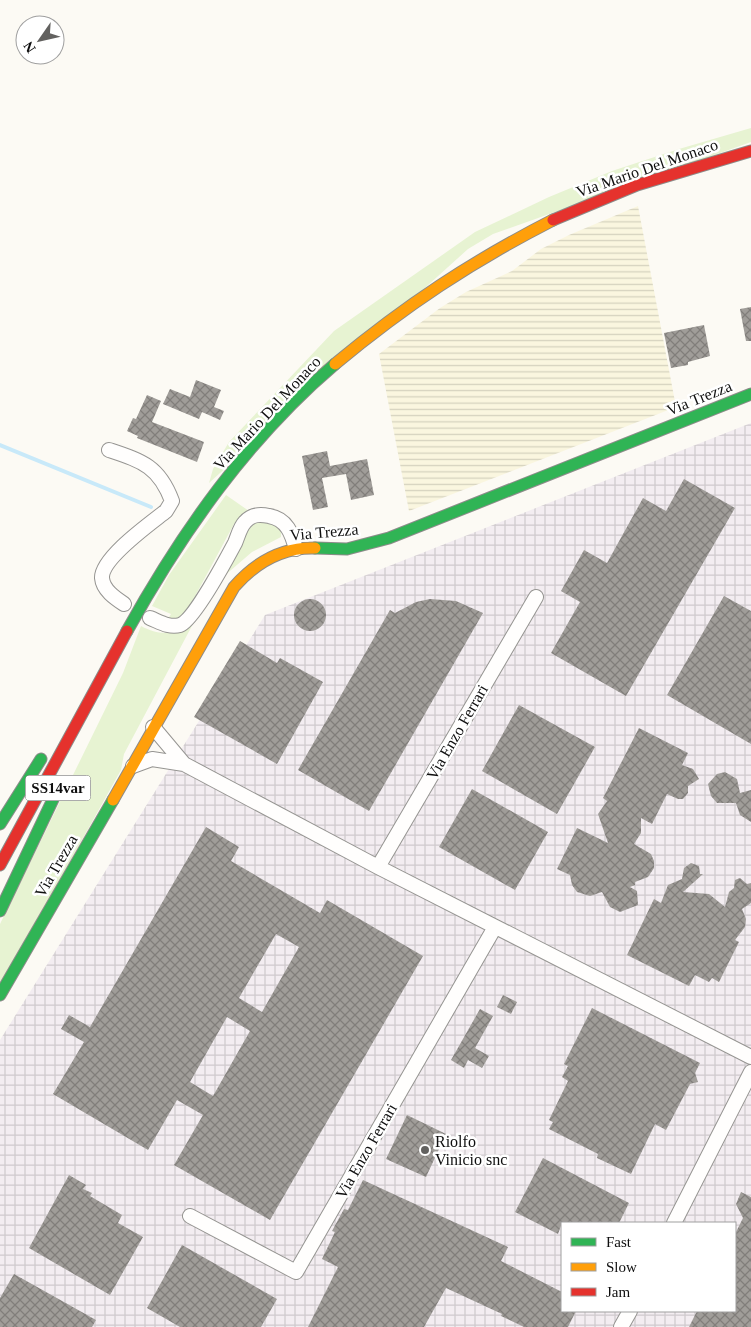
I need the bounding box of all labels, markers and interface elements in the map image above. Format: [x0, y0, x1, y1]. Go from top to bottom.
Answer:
north arrow [15, 15, 65, 65]
text: N [21, 39, 39, 55]
street label: Via Mario Del Monaco [574, 136, 720, 200]
street label: Via Mario Del Monaco [210, 353, 324, 473]
street label: Via Trezza [664, 377, 734, 419]
street label: Via Trezza [289, 521, 359, 543]
street label: Via Enzo Ferrari [423, 681, 491, 782]
road number: SS14var [26, 776, 90, 800]
street label: Via Trezza [31, 832, 81, 900]
street label: Via Enzo Ferrari [332, 1100, 400, 1201]
place label: Riolfo Vinicio snc [435, 1133, 507, 1168]
marker: Riolfo Vinicio snc [419, 1144, 431, 1156]
legend [561, 1222, 736, 1312]
text: Fast [606, 1234, 632, 1250]
text: Slow [606, 1259, 637, 1275]
text: Jam [606, 1284, 630, 1300]

